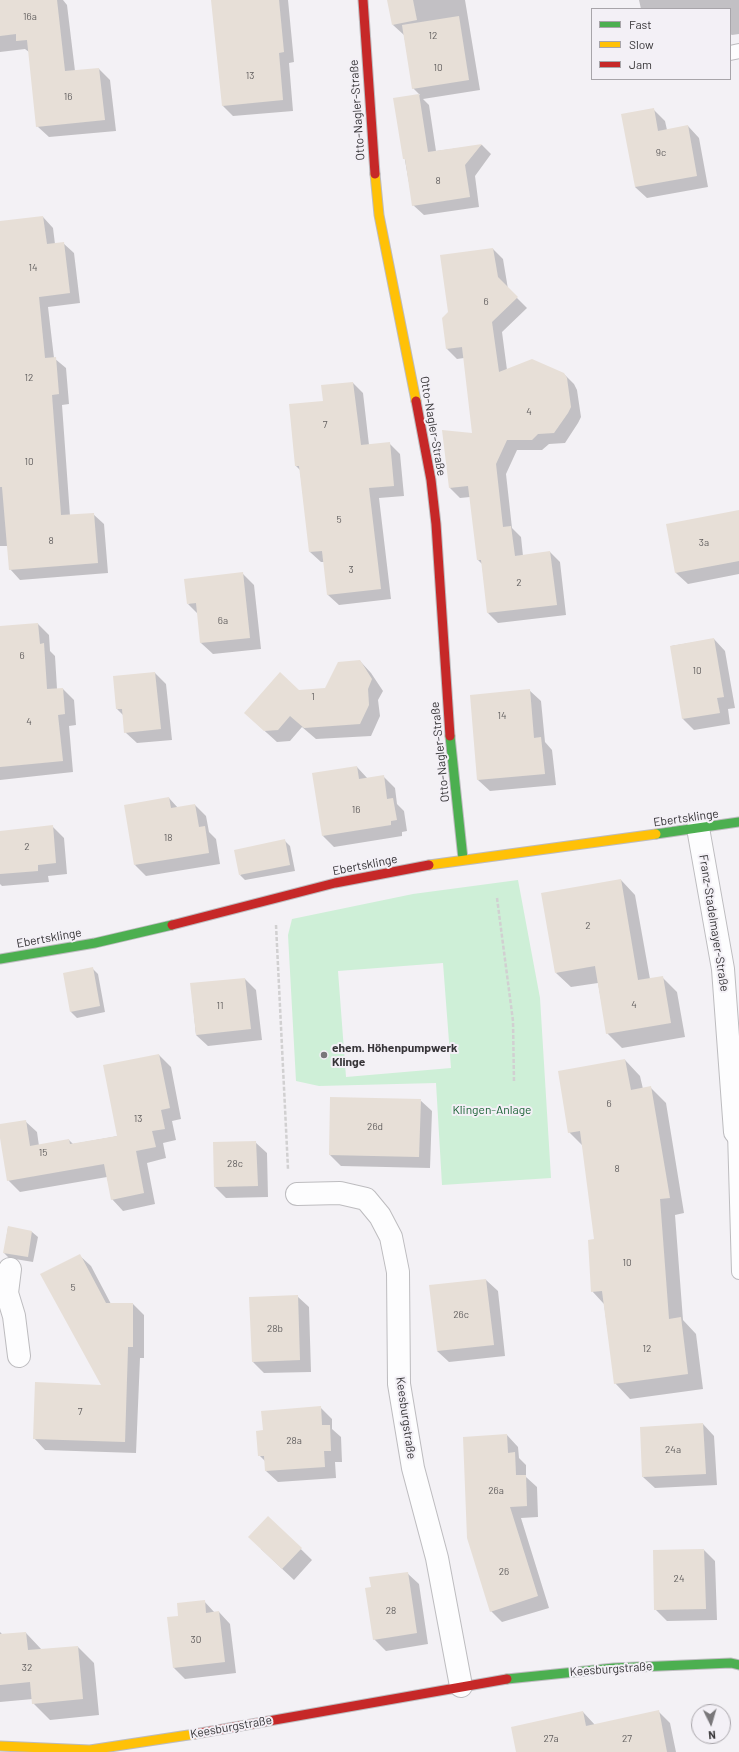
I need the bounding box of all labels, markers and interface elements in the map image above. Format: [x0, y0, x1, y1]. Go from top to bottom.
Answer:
legend [591, 8, 731, 80]
house number: 16a [23, 11, 37, 23]
text: Fast [629, 17, 652, 31]
house number: 12 [429, 30, 437, 42]
text: Slow [629, 37, 654, 51]
text: Jam [629, 57, 652, 71]
street label: Otto-Nagler-Straße [346, 59, 368, 161]
house number: 10 [433, 62, 443, 74]
house number: 13 [246, 70, 254, 82]
house number: 16 [64, 91, 72, 103]
house number: 9c [656, 147, 666, 159]
house number: 8 [435, 175, 441, 187]
house number: 14 [28, 262, 38, 274]
house number: 6 [483, 296, 489, 308]
house number: 12 [25, 372, 33, 384]
street label: Otto-Nagler-Straße [417, 375, 449, 477]
house number: 4 [526, 406, 532, 418]
house number: 7 [323, 419, 327, 431]
house number: 10 [24, 456, 34, 468]
house number: 5 [336, 514, 342, 526]
house number: 8 [48, 535, 54, 547]
house number: 3a [699, 537, 709, 549]
house number: 3 [348, 564, 354, 576]
house number: 2 [516, 577, 522, 589]
house number: 6a [218, 615, 228, 627]
house number: 6 [19, 650, 25, 662]
house number: 10 [692, 665, 702, 677]
house number: 1 [311, 691, 315, 703]
street label: Otto-Nagler-Straße [428, 701, 452, 803]
house number: 14 [497, 710, 507, 722]
house number: 4 [26, 716, 32, 728]
house number: 16 [352, 804, 360, 816]
street label: Ebertsklinge [652, 806, 720, 830]
house number: 18 [164, 832, 172, 844]
house number: 2 [24, 841, 30, 853]
street label: Ebertsklinge [331, 852, 399, 878]
street label: Franz-Stadelmayer-Straße [696, 853, 732, 993]
house number: 2 [585, 920, 591, 932]
street label: Ebertsklinge [15, 925, 83, 951]
house number: 4 [631, 999, 637, 1011]
house number: 11 [216, 1000, 224, 1012]
place label: ehem. Höhenpumpwerk Klinge [332, 1041, 457, 1069]
marker: ehem. Höhenpumpwerk Klinge [319, 1050, 329, 1060]
house number: 6 [606, 1098, 612, 1110]
park label: Klingen-Anlage [452, 1103, 532, 1117]
house number: 13 [134, 1113, 142, 1125]
house number: 26d [367, 1121, 383, 1133]
house number: 15 [39, 1147, 47, 1159]
house number: 28c [227, 1158, 243, 1170]
house number: 8 [614, 1163, 620, 1175]
house number: 10 [622, 1257, 632, 1269]
house number: 5 [70, 1282, 76, 1294]
house number: 26c [453, 1309, 469, 1321]
house number: 28b [267, 1323, 283, 1335]
house number: 12 [643, 1343, 651, 1355]
street label: Keesburgstraße [393, 1376, 419, 1460]
house number: 7 [78, 1406, 82, 1418]
house number: 28a [286, 1435, 302, 1447]
house number: 24a [665, 1444, 681, 1456]
house number: 26a [488, 1485, 504, 1497]
house number: 26 [499, 1566, 509, 1578]
house number: 24 [674, 1573, 684, 1585]
house number: 28 [386, 1605, 396, 1617]
house number: 30 [191, 1634, 201, 1646]
street label: Keesburgstraße [569, 1659, 653, 1679]
house number: 32 [22, 1662, 32, 1674]
north arrow [691, 1704, 731, 1744]
street label: Keesburgstraße [189, 1713, 273, 1741]
text: N [708, 1729, 716, 1742]
house number: 27a [543, 1733, 559, 1745]
house number: 27 [622, 1733, 632, 1745]

